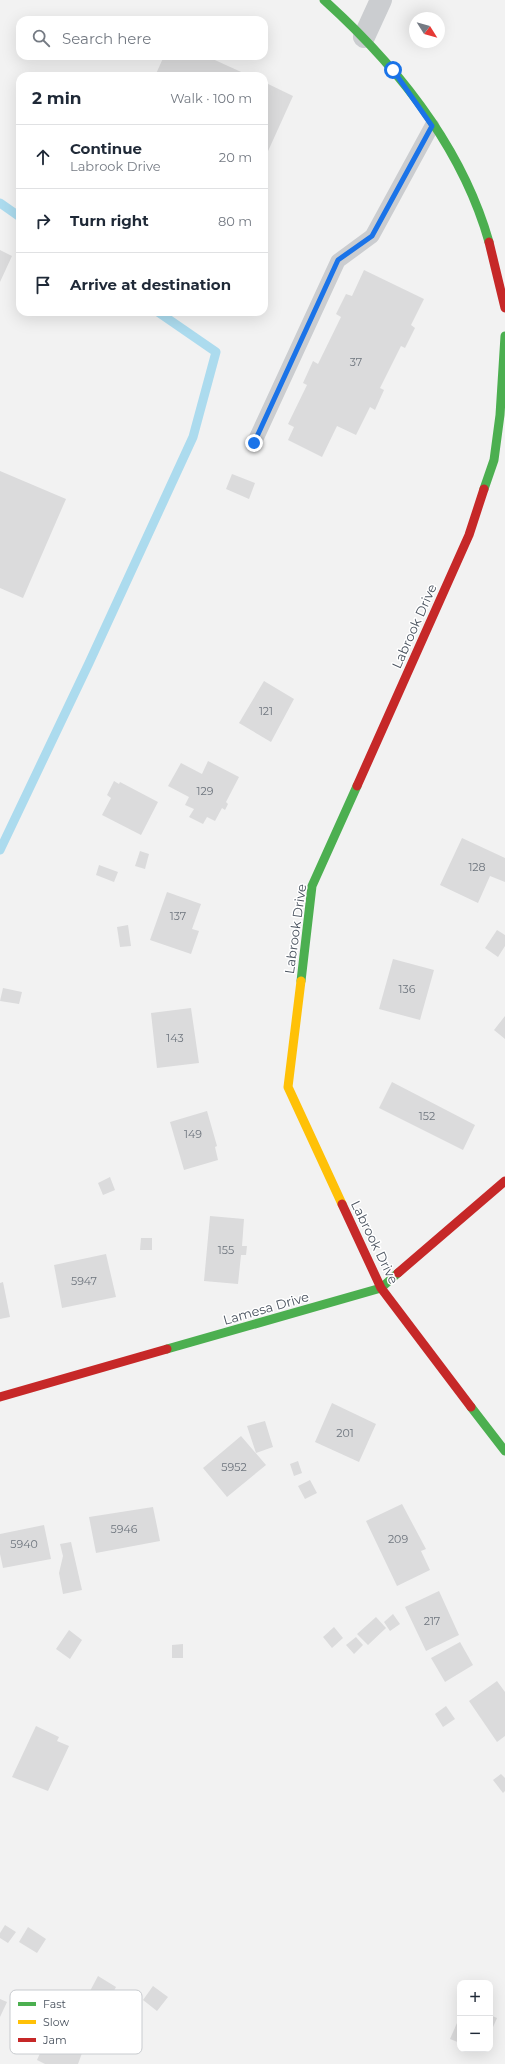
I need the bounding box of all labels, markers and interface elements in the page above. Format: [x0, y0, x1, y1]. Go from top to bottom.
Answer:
north arrow [409, 12, 445, 48]
search box [16, 16, 268, 60]
icon: search [30, 27, 52, 49]
text: Search here [62, 29, 151, 48]
route start [384, 61, 402, 79]
text: 2 min [32, 88, 82, 108]
text: Walk · 100 m [170, 90, 252, 106]
text: Continue [70, 139, 142, 158]
icon: ahead [32, 146, 54, 168]
text: 20 m [219, 149, 252, 165]
text: Labrook Drive [70, 158, 161, 174]
icon: right [32, 210, 54, 232]
text: Turn right [70, 211, 149, 230]
text: 80 m [218, 213, 252, 229]
icon: arrive [32, 274, 54, 296]
text: Arrive at destination [70, 275, 231, 294]
house number: 37 [350, 355, 362, 369]
route end [245, 434, 263, 452]
street label: Labrook Drive [388, 581, 440, 671]
house number: 121 [259, 704, 273, 718]
house number: 129 [197, 784, 214, 798]
house number: 128 [468, 860, 486, 874]
street label: Labrook Drive [281, 883, 309, 975]
house number: 137 [170, 909, 186, 923]
house number: 136 [399, 982, 416, 996]
house number: 143 [166, 1031, 184, 1045]
house number: 152 [419, 1109, 435, 1123]
house number: 149 [184, 1127, 202, 1141]
street label: Labrook Drive [348, 1198, 402, 1286]
house number: 155 [218, 1243, 234, 1257]
house number: 5947 [71, 1274, 97, 1288]
street label: Lamesa Drive [221, 1288, 311, 1328]
house number: 201 [336, 1426, 354, 1440]
house number: 5952 [221, 1460, 247, 1474]
house number: 5946 [111, 1522, 138, 1536]
house number: 209 [388, 1532, 408, 1546]
house number: 5940 [10, 1537, 38, 1551]
house number: 217 [424, 1614, 440, 1628]
map controls [457, 1980, 493, 2052]
button: + [457, 1980, 493, 2016]
legend [10, 1990, 142, 2054]
text: Fast [43, 1997, 67, 2011]
text: Slow [43, 2015, 69, 2029]
button: − [457, 2016, 493, 2052]
text: Jam [42, 2033, 67, 2047]

